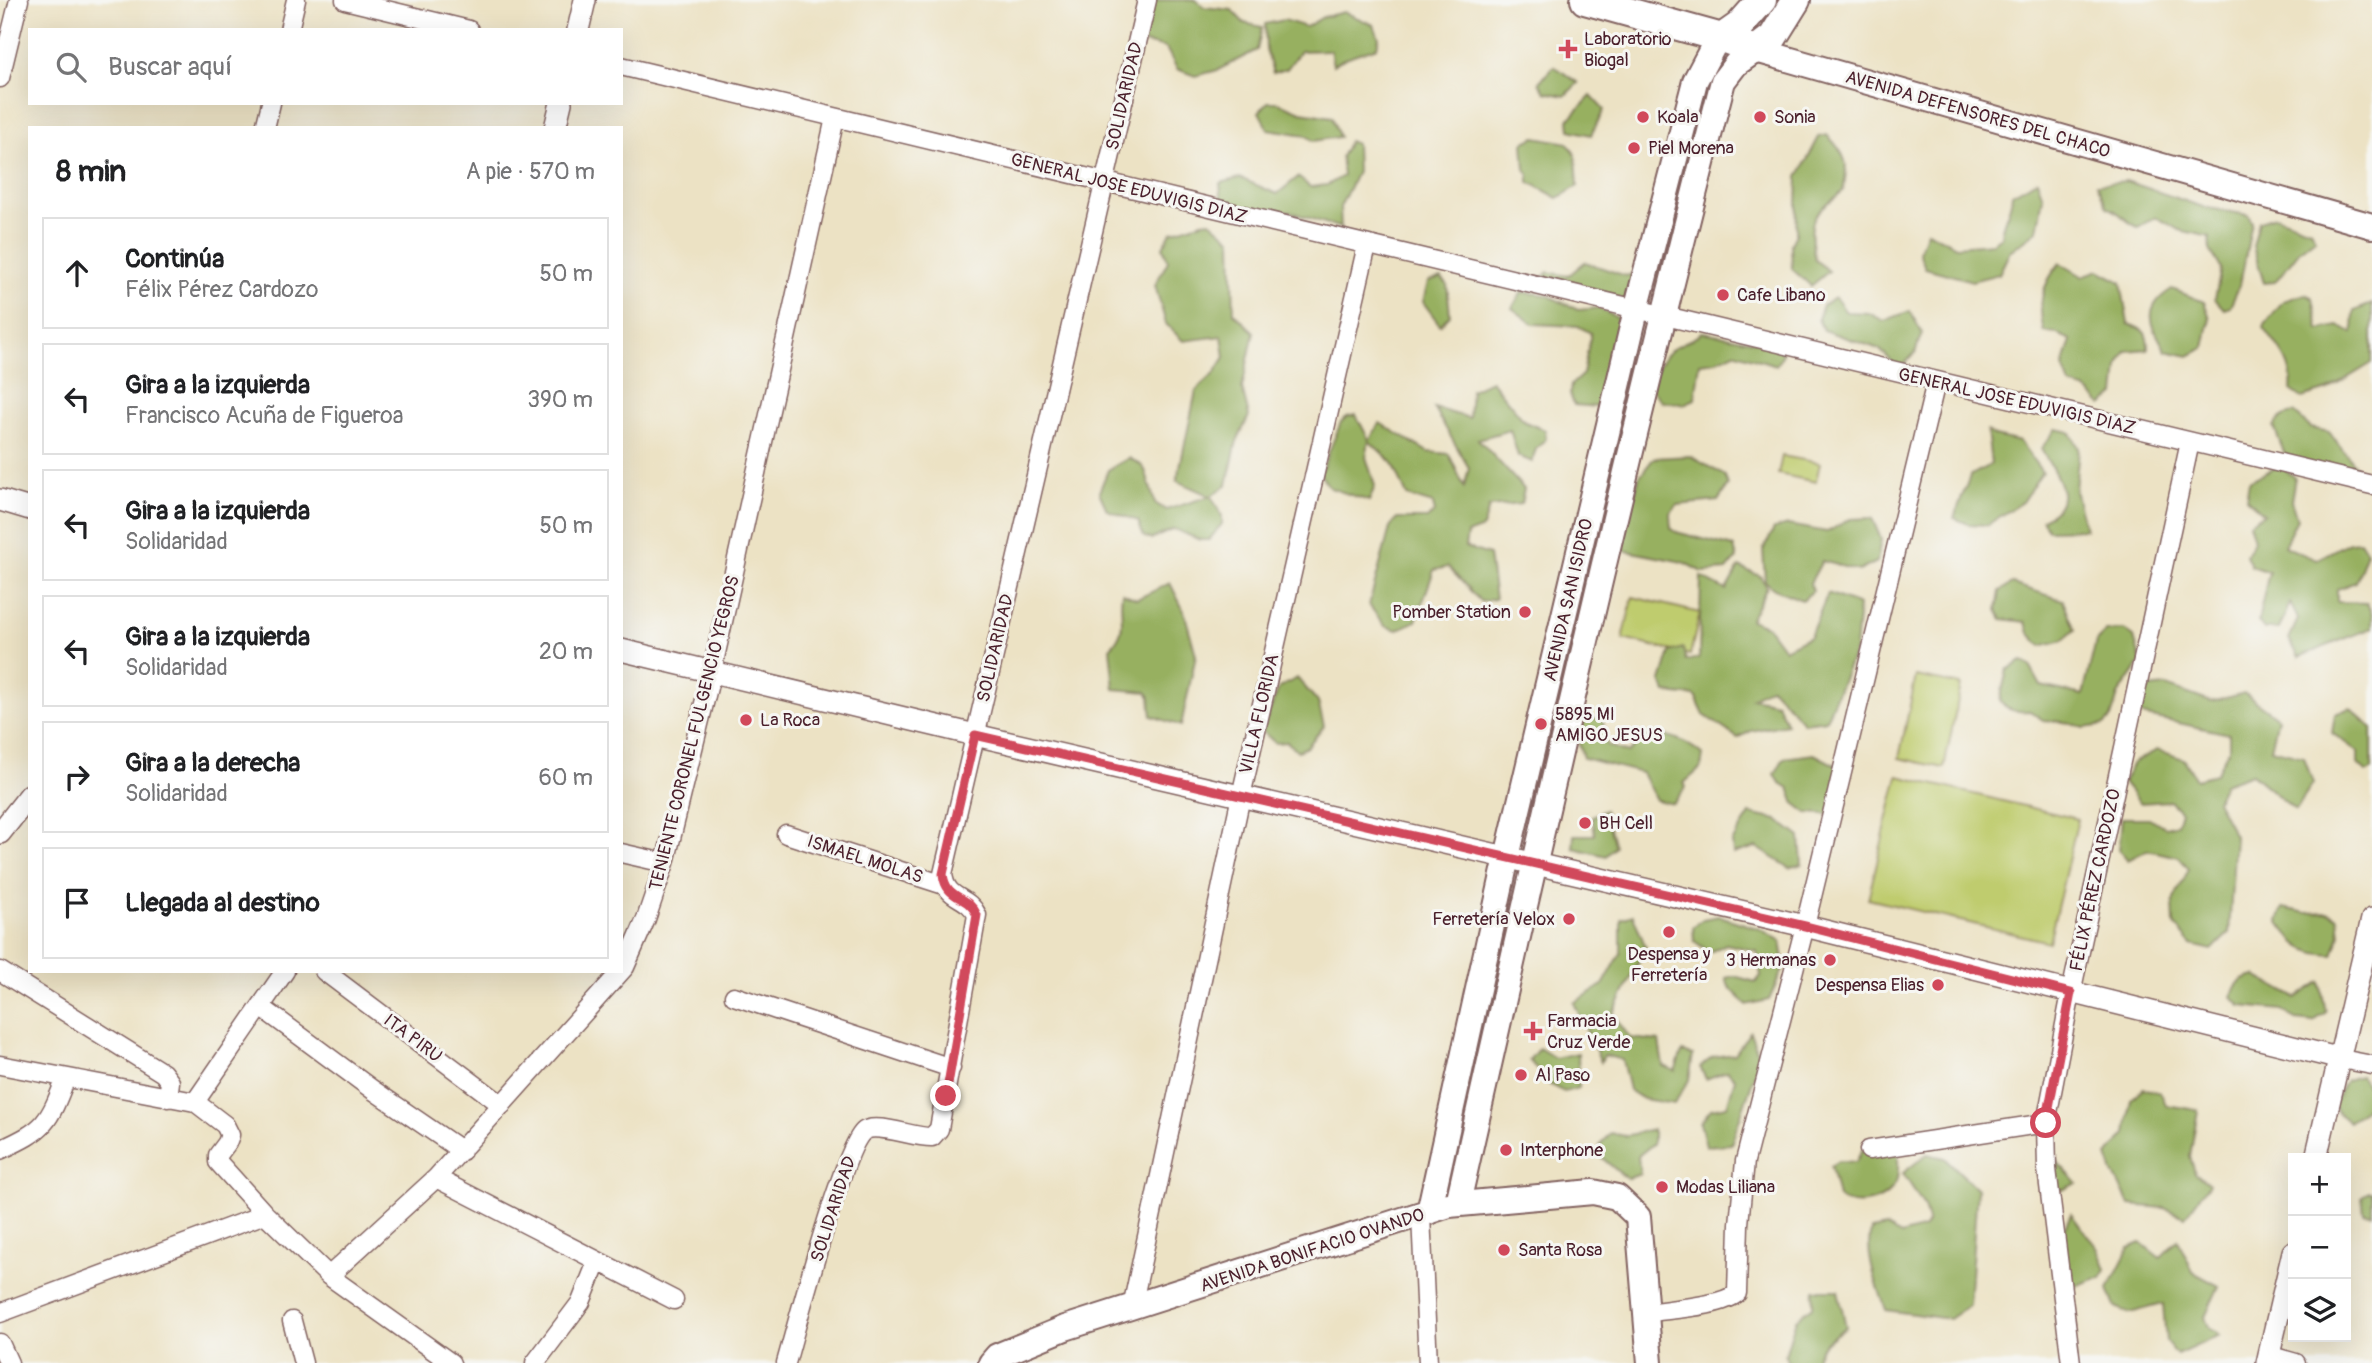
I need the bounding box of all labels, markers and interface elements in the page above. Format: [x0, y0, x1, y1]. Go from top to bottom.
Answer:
search box [28, 28, 623, 105]
place label: Laboratorio Biogal [1584, 28, 1672, 72]
marker: Laboratorio Biogal [1558, 39, 1578, 59]
street label: SOLIDARIDAD [1101, 40, 1148, 152]
icon: search [52, 48, 90, 86]
text: Buscar aquí [108, 51, 232, 83]
street label: AVENIDA DEFENSORES DEL CHACO [1843, 66, 2113, 163]
place label: Koala [1657, 106, 1699, 129]
place label: Sonia [1774, 106, 1816, 129]
marker: Koala [1635, 109, 1651, 125]
marker: Sonia [1752, 109, 1768, 125]
place label: Piel Morena [1648, 137, 1734, 160]
marker: Piel Morena [1626, 140, 1642, 156]
street label: GENERAL JOSE EDUVIGIS DIAZ [1008, 148, 1250, 229]
text: 8 min [56, 153, 126, 190]
text: A pie · 570 m [466, 157, 595, 186]
text: Continúa [125, 243, 224, 275]
icon: ahead [58, 254, 96, 292]
text: 50 m [539, 259, 593, 288]
text: Félix Pérez Cardozo [125, 275, 318, 304]
place label: Cafe Libano [1737, 284, 1826, 307]
marker: Cafe Libano [1715, 287, 1731, 303]
street label: GENERAL JOSE EDUVIGIS DIAZ [1896, 363, 2138, 440]
text: Gira a la izquierda [125, 369, 310, 401]
icon: left [58, 380, 96, 418]
text: 390 m [527, 385, 593, 414]
text: Francisco Acuña de Figueroa [125, 401, 403, 430]
text: Gira a la izquierda [125, 495, 310, 527]
icon: left [58, 506, 96, 544]
text: 50 m [539, 511, 593, 540]
street label: AVENIDA SAN ISIDRO [1539, 517, 1598, 684]
text: Solidaridad [125, 527, 228, 556]
street label: TENIENTE CORONEL FULGENCIO YEGROS [644, 573, 745, 893]
street label: SOLIDARIDAD [972, 592, 1019, 704]
place label: Pomber Station [1392, 601, 1511, 624]
marker: Pomber Station [1517, 604, 1533, 620]
text: Gira a la izquierda [125, 621, 310, 653]
icon: left [58, 632, 96, 670]
text: 20 m [539, 637, 593, 666]
street label: VILLA FLORIDA [1234, 651, 1285, 776]
text: Solidaridad [125, 653, 228, 682]
place label: 5895 MI AMIGO JESUS [1555, 703, 1663, 747]
place label: La Roca [760, 709, 820, 732]
marker: La Roca [738, 712, 754, 728]
marker: 5895 MI AMIGO JESUS [1533, 716, 1549, 732]
text: Gira a la derecha [125, 747, 300, 779]
icon: right [58, 758, 96, 796]
text: 60 m [538, 763, 593, 792]
text: Solidaridad [125, 779, 228, 808]
street label: FÉLIX PÉREZ CARDOZO [2065, 787, 2126, 973]
place label: BH Cell [1599, 812, 1653, 835]
marker: BH Cell [1577, 815, 1593, 831]
street label: ISMAEL MOLAS [804, 830, 926, 889]
icon: arrive [58, 884, 96, 922]
text: Llegada al destino [125, 887, 320, 919]
place label: Ferretería Velox [1432, 908, 1555, 931]
marker: Ferretería Velox [1561, 911, 1577, 927]
marker: Despensa y Ferretería [1661, 924, 1677, 940]
place label: Despensa y Ferretería [1627, 943, 1711, 987]
place label: 3 Hermanas [1726, 949, 1816, 972]
marker: 3 Hermanas [1822, 952, 1838, 968]
place label: Despensa Elias [1815, 974, 1924, 997]
marker: Despensa Elias [1930, 977, 1946, 993]
street label: ITA PIRU [379, 1009, 447, 1068]
place label: Farmacia Cruz Verde [1547, 1010, 1631, 1054]
marker: Farmacia Cruz Verde [1525, 1023, 1541, 1039]
place label: Al Paso [1535, 1064, 1591, 1087]
marker: Al Paso [1513, 1067, 1529, 1083]
route end [930, 1080, 961, 1111]
route start [2030, 1107, 2061, 1138]
place label: Interphone [1520, 1139, 1603, 1162]
marker: Interphone [1498, 1142, 1514, 1158]
street label: SOLIDARIDAD [806, 1153, 861, 1265]
map controls [2288, 1153, 2351, 1342]
button: + [2288, 1153, 2351, 1216]
place label: Modas Liliana [1676, 1176, 1775, 1199]
marker: Modas Liliana [1654, 1179, 1670, 1195]
street label: AVENIDA BONIFACIO OVANDO [1197, 1203, 1427, 1298]
button: − [2288, 1216, 2351, 1279]
place label: Santa Rosa [1518, 1239, 1602, 1262]
marker: Santa Rosa [1496, 1242, 1512, 1258]
button: layers [2288, 1279, 2351, 1342]

